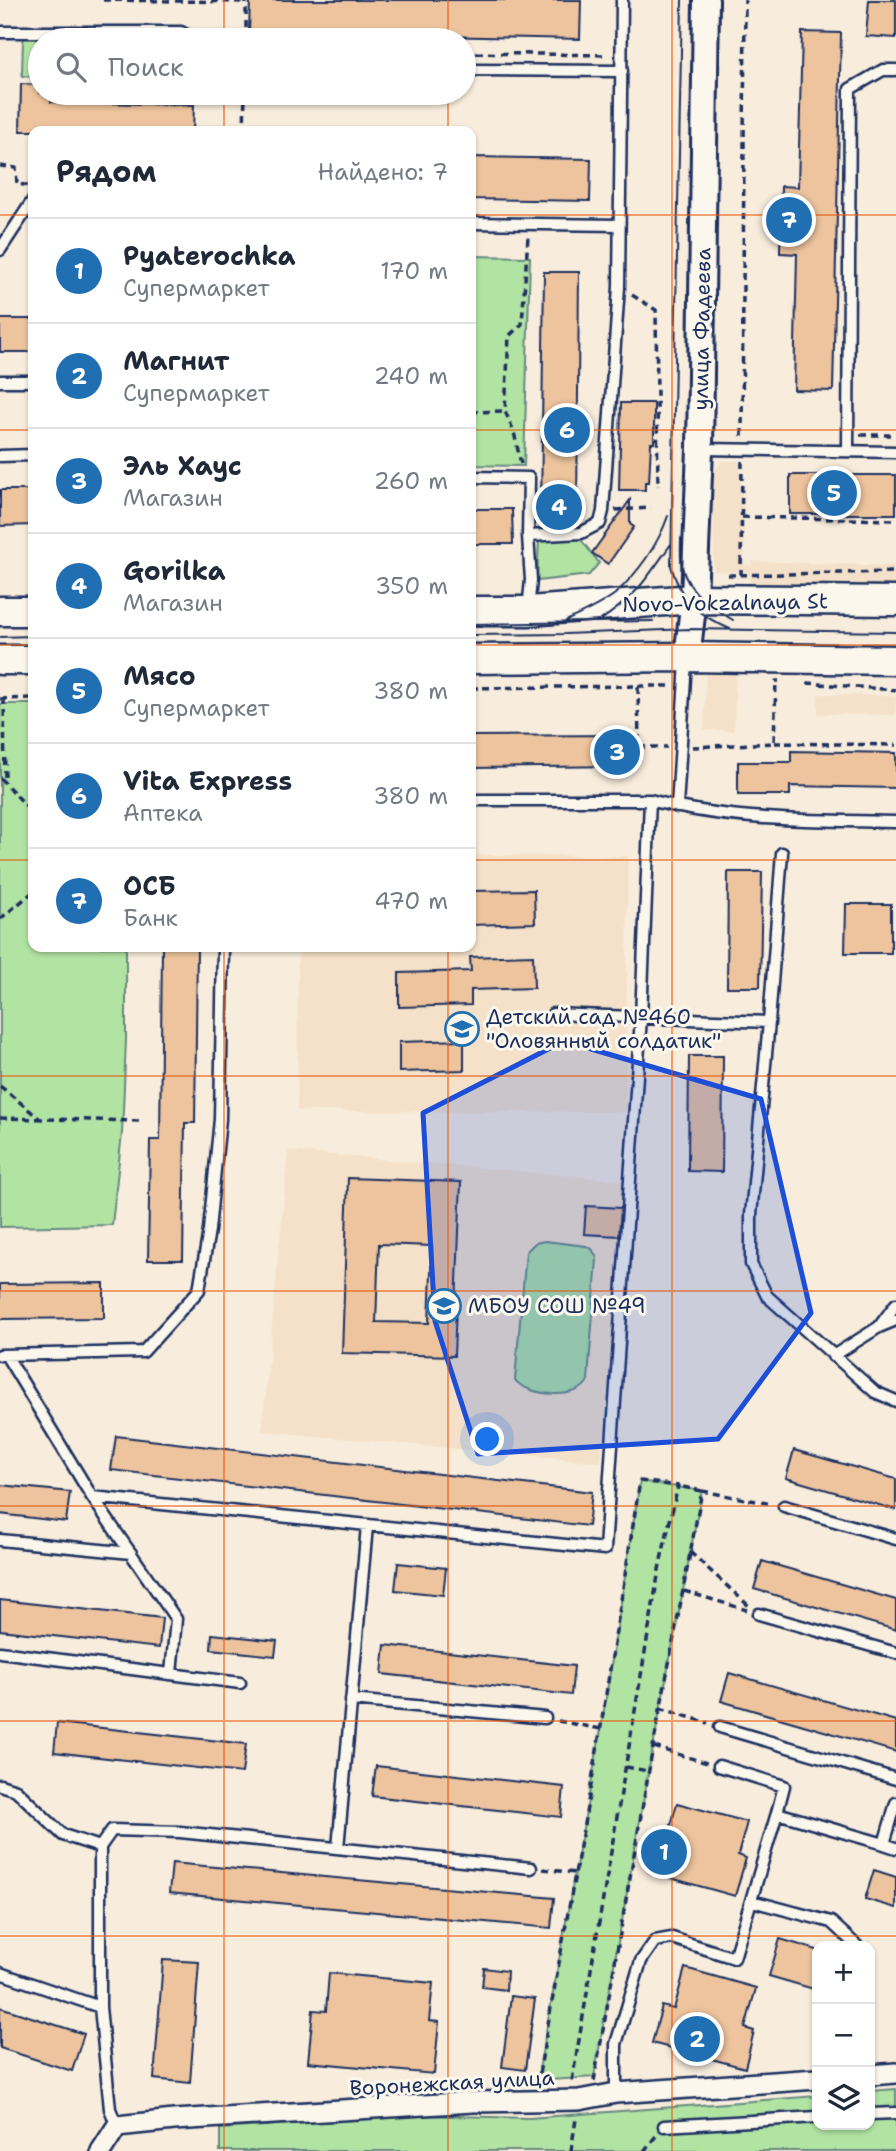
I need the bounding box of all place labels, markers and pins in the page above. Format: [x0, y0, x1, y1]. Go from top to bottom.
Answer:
pin: 7 [766, 194, 812, 246]
pin: 6 [544, 404, 590, 456]
pin: 5 [811, 467, 857, 519]
pin: 4 [536, 481, 582, 533]
pin: 3 [594, 726, 640, 778]
place label: Детский сад №460 "Оловянный солдатик" [486, 1003, 721, 1055]
school or university icon: Детский сад №460 "Оловянный солдатик" [443, 1010, 481, 1048]
school or university icon: МБОУ СОШ №49 [425, 1287, 463, 1325]
place label: МБОУ СОШ №49 [468, 1292, 646, 1320]
pin: 1 [641, 1826, 687, 1878]
pin: 2 [674, 2013, 720, 2065]

